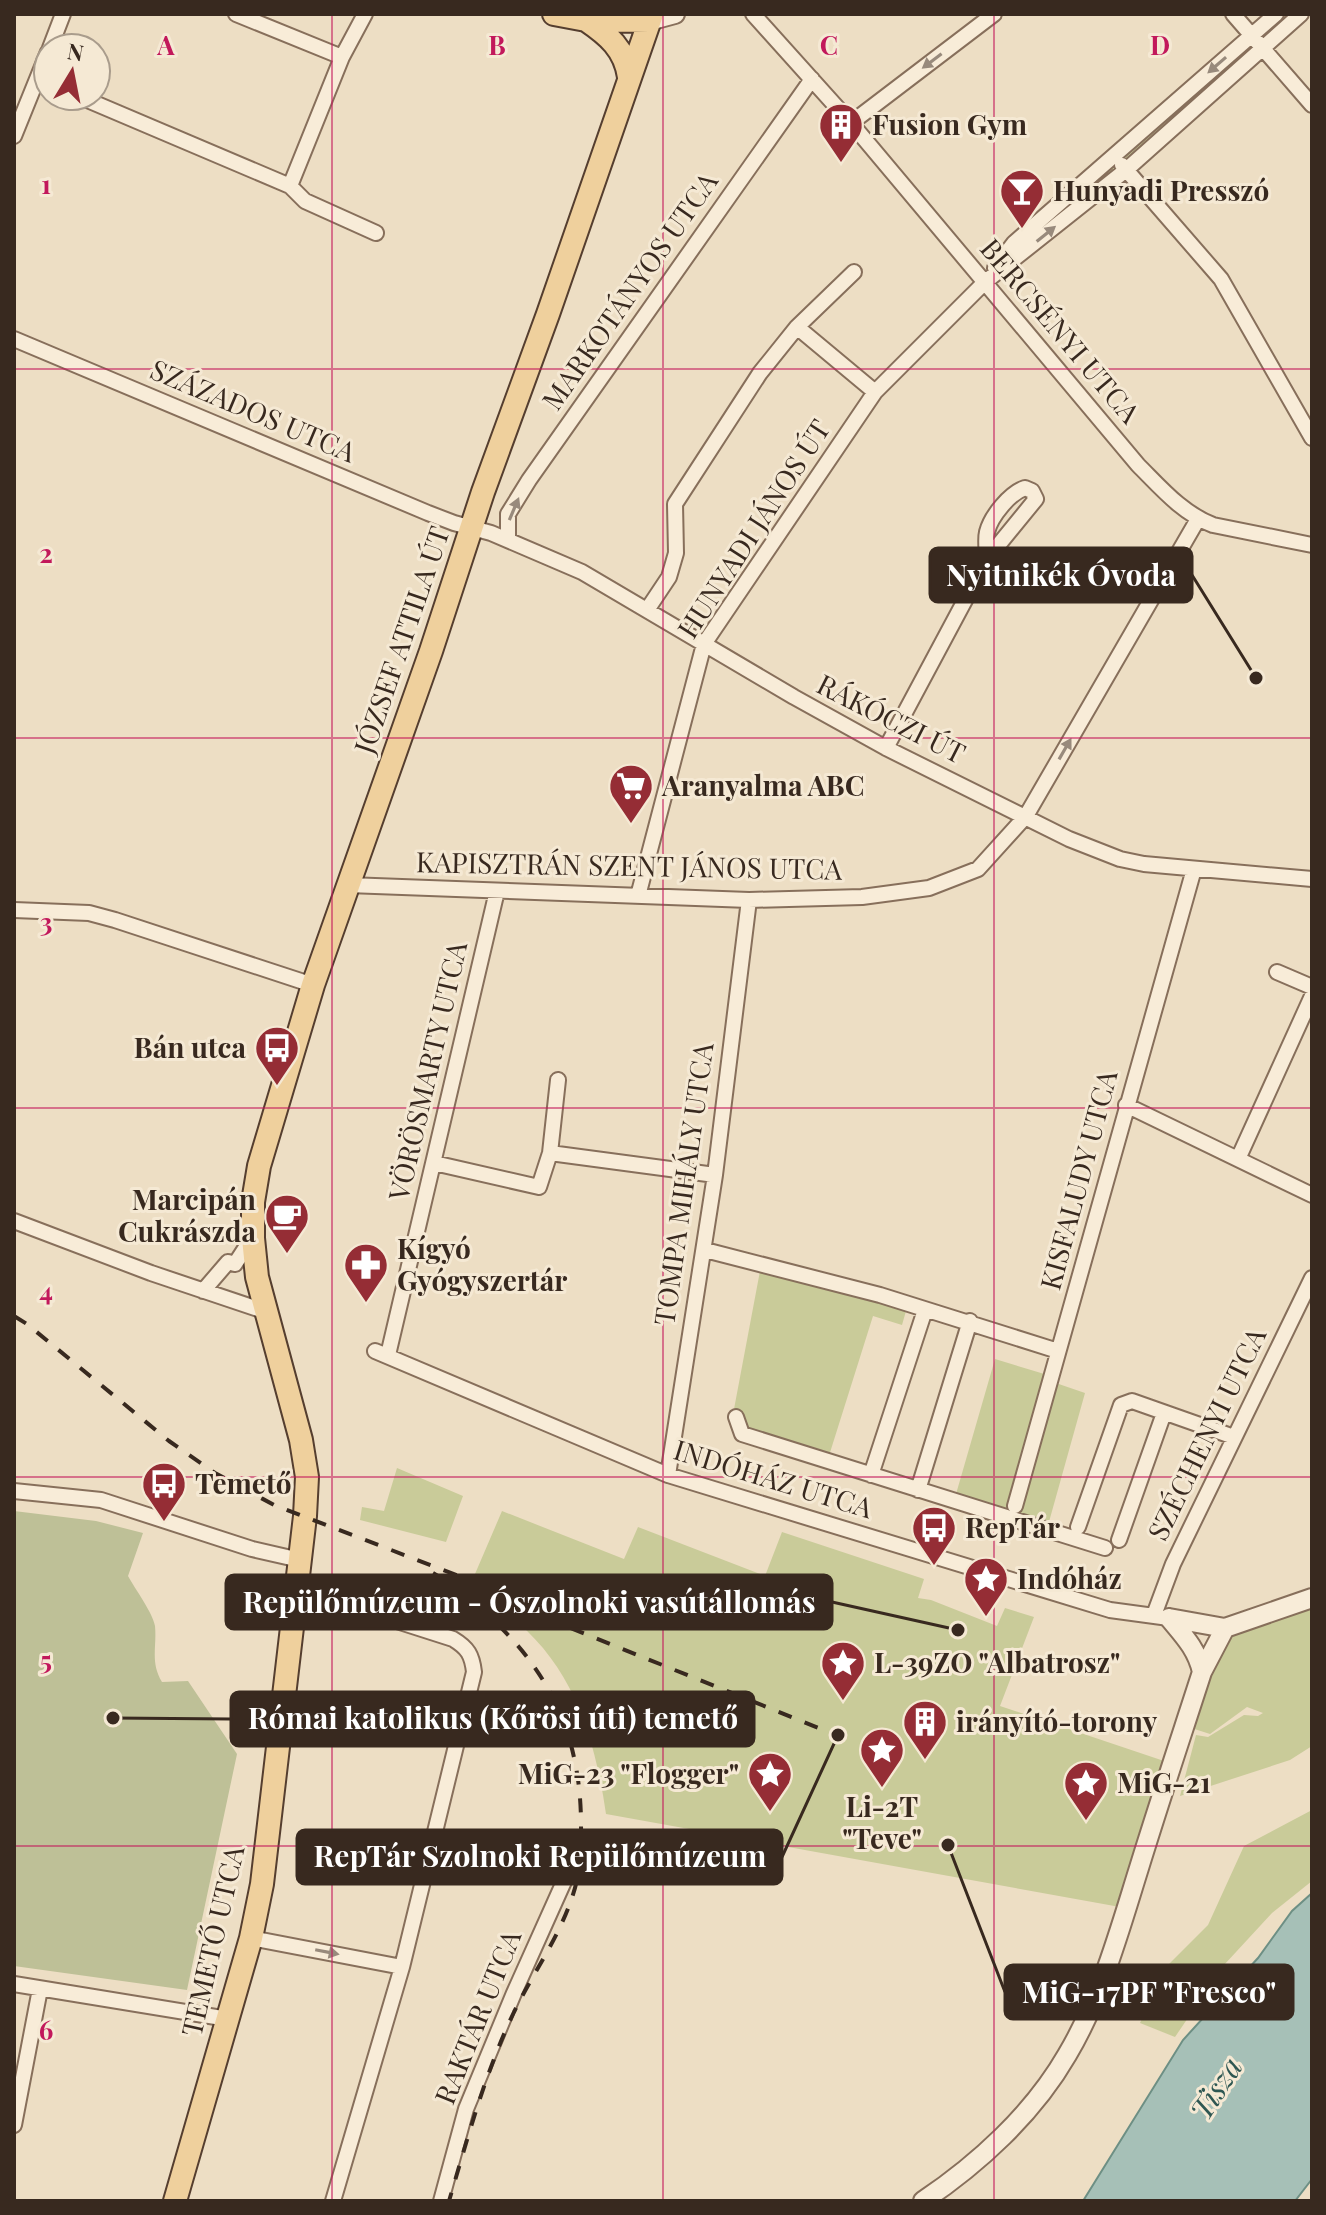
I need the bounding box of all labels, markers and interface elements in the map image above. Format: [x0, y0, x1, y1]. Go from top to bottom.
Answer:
text: A [156, 27, 175, 62]
text: B [488, 27, 506, 62]
text: C [820, 27, 838, 62]
text: D [1150, 27, 1170, 62]
north arrow [32, 32, 112, 112]
text: N [65, 35, 86, 67]
one-way arrow [922, 53, 942, 69]
one-way arrow [1207, 56, 1227, 73]
building icon: Fusion Gym [817, 101, 865, 164]
place label: Fusion Gym [872, 105, 1027, 142]
street label: MARKOTÁNYOS UTCA [533, 164, 725, 416]
text: 1 [41, 166, 51, 201]
bar icon: Hunyadi Presszó [998, 167, 1046, 230]
place label: Hunyadi Presszó [1053, 171, 1269, 208]
one-way arrow [1036, 225, 1057, 242]
street label: BERCSÉNYI UTCA [973, 230, 1149, 430]
street label: SZÁZADOS UTCA [145, 350, 362, 470]
street label: HUNYADI JÁNOS ÚT [668, 412, 837, 645]
one-way arrow [507, 497, 520, 521]
street label: JÓZSEF ATTILA ÚT [344, 521, 457, 759]
text: 2 [39, 535, 53, 570]
callout: Nyitnikék Óvoda [930, 548, 1192, 602]
text: Nyitnikék Óvoda [946, 554, 1176, 594]
street label: RÁKÓCZI ÚT [811, 664, 972, 771]
one-way arrow [1058, 737, 1072, 760]
supermarket icon: Aranyalma ABC [607, 762, 655, 825]
place label: Aranyalma ABC [661, 766, 864, 803]
street label: KAPISZTRÁN SZENT JÁNOS UTCA [416, 842, 843, 887]
text: 3 [40, 904, 52, 939]
street label: VÖRÖSMARTY UTCA [379, 937, 474, 1205]
bus stop icon: Bán utca [253, 1024, 301, 1087]
place label: Bán utca [134, 1028, 246, 1065]
street label: TOMPA MIHÁLY UTCA [644, 1040, 721, 1327]
street label: KISFALUDY UTCA [1030, 1065, 1125, 1294]
place label: Marcipán Cukrászda [118, 1180, 256, 1249]
cafe icon: Marcipán Cukrászda [263, 1192, 311, 1255]
place label: Kígyó Gyógyszertár [397, 1229, 567, 1298]
pharmacy icon: Kígyó Gyógyszertár [342, 1241, 390, 1304]
text: 4 [39, 1273, 53, 1308]
street label: SZÉCHENYI UTCA [1138, 1320, 1273, 1546]
street label: INDÓHÁZ UTCA [670, 1430, 878, 1525]
bus stop icon: Temető [140, 1460, 188, 1523]
place label: Temető [195, 1464, 292, 1501]
bus stop icon: RepTár [910, 1504, 958, 1567]
place label: RepTár [965, 1508, 1060, 1545]
place icon: Indóház [962, 1555, 1010, 1618]
place label: Indóház [1017, 1559, 1122, 1596]
callout: Repülőmúzeum - Ószolnoki vasútállomás [226, 1575, 832, 1629]
text: Repülőmúzeum - Ószolnoki vasútállomás [242, 1581, 816, 1621]
place icon: L-39ZO "Albatrosz" [819, 1639, 867, 1702]
text: 5 [40, 1642, 52, 1677]
place label: L-39ZO "Albatrosz" [874, 1643, 1120, 1680]
callout: Római katolikus (Kőrösi úti) temető [231, 1692, 754, 1746]
text: Római katolikus (Kőrösi úti) temető [248, 1697, 738, 1737]
building icon: irányító-torony [901, 1698, 949, 1761]
place label: irányító-torony [956, 1702, 1158, 1739]
place icon: Li-2T "Teve" [858, 1726, 906, 1789]
place icon: MiG-23 "Flogger" [746, 1750, 794, 1813]
place label: MiG-23 "Flogger" [518, 1754, 739, 1791]
place icon: MiG-21 [1062, 1759, 1110, 1822]
place label: MiG-21 [1117, 1763, 1211, 1800]
place label: Li-2T "Teve" [842, 1787, 922, 1856]
callout: RepTár Szolnoki Repülőmúzeum [297, 1830, 782, 1884]
text: RepTár Szolnoki Repülőmúzeum [314, 1835, 766, 1875]
street label: TEMETŐ UTCA [172, 1841, 252, 2040]
street label: RAKTÁR UTCA [425, 1923, 529, 2109]
one-way arrow [314, 1947, 339, 1959]
callout: MiG-17PF "Fresco" [1005, 1965, 1293, 2019]
text: MiG-17PF "Fresco" [1022, 1971, 1276, 2011]
text: 6 [39, 2012, 53, 2047]
water label: Tisza [1180, 2049, 1251, 2127]

